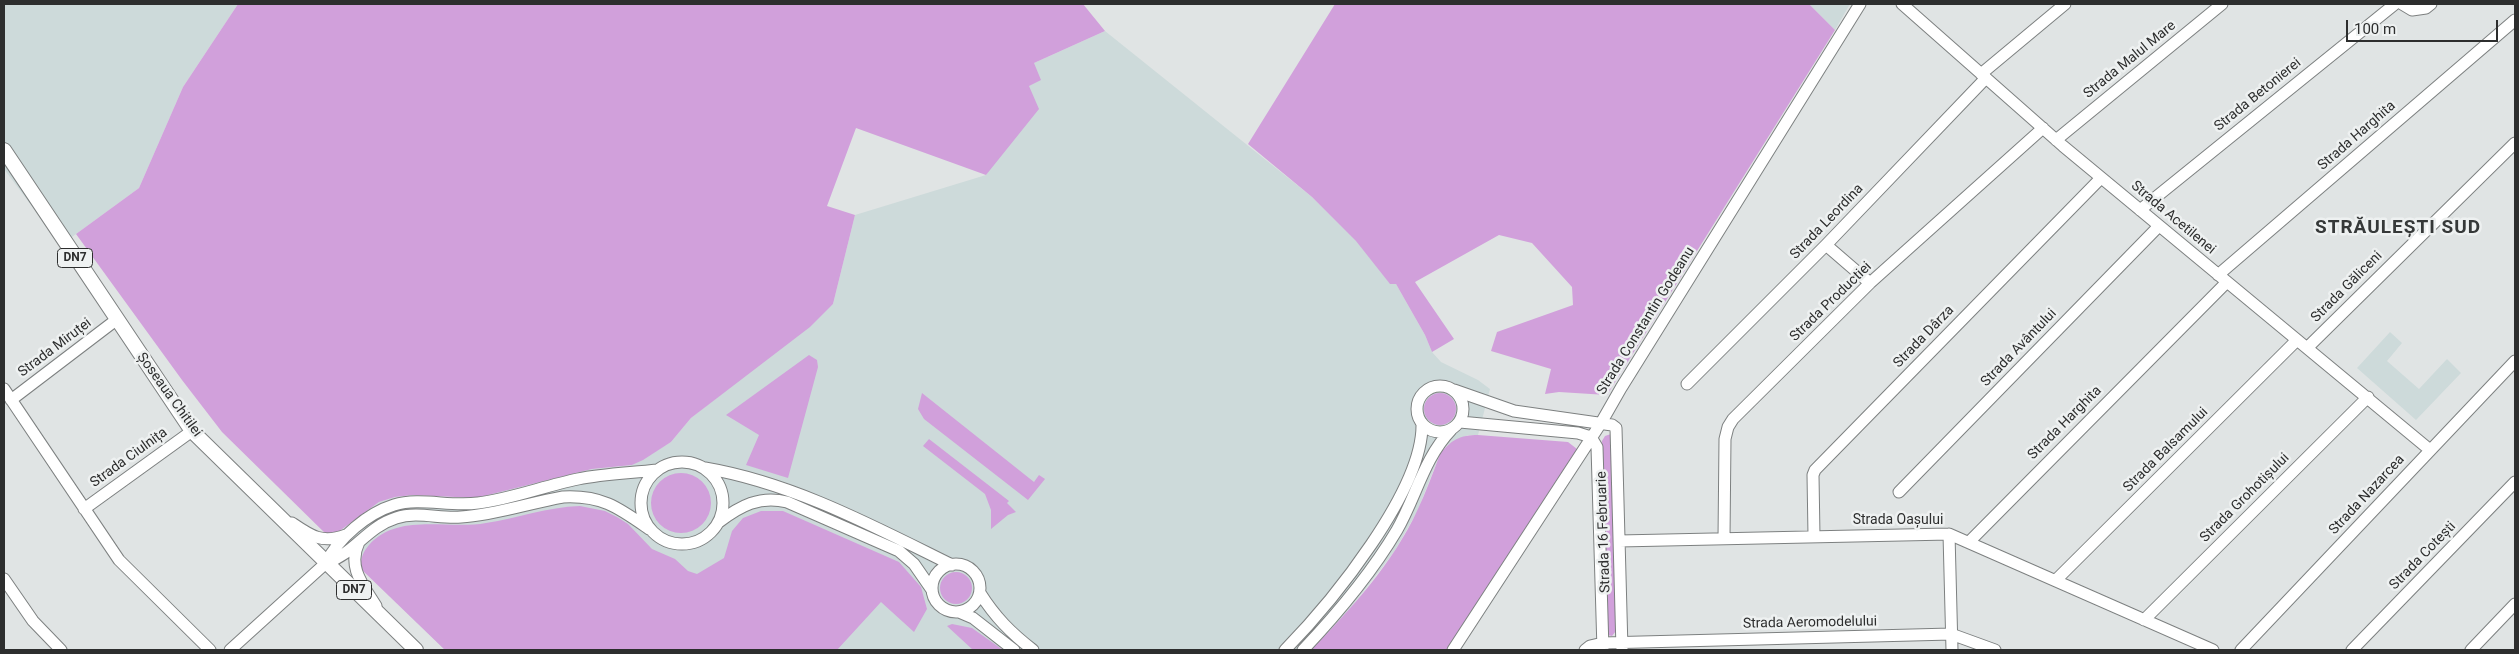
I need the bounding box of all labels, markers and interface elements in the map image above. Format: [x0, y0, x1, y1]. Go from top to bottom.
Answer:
scale bar [2349, 10, 2502, 42]
street label: Strada Malul Mare [2081, 18, 2179, 102]
text: 100 m [2354, 20, 2396, 38]
street label: Strada Betonierei [2211, 55, 2305, 135]
street label: Strada Harghita [2315, 98, 2399, 174]
street label: Strada Acetilenei [2127, 178, 2219, 258]
street label: Strada Leordina [1787, 181, 1867, 263]
district label: STRĂULEȘTI SUD [2313, 217, 2483, 239]
street label: Strada Constantin Godeanu [1594, 244, 1698, 398]
road number: DN7 [58, 248, 92, 268]
street label: Strada Găliceni [2308, 248, 2386, 326]
street label: Strada Productiei [1787, 259, 1875, 345]
street label: Strada Dârza [1890, 302, 1958, 372]
street label: Strada Avântului [1978, 306, 2060, 390]
street label: Strada Miruței [15, 315, 95, 381]
street label: Șoseaua Chitilei [133, 350, 205, 440]
street label: Strada Harghita [2025, 383, 2105, 463]
street label: Strada Balsamului [2120, 404, 2212, 496]
street label: Strada Ciulnița [87, 424, 171, 492]
street label: Strada Grohotișului [2197, 450, 2293, 546]
street label: Strada Nazarcea [2326, 452, 2408, 538]
street label: Strada 16 Februarie [1593, 471, 1615, 593]
street label: Strada Oașului [1853, 512, 1943, 528]
street label: Strada Cotești [2386, 518, 2460, 594]
road number: DN7 [336, 580, 372, 600]
street label: Strada Aeromodelului [1743, 613, 1877, 633]

